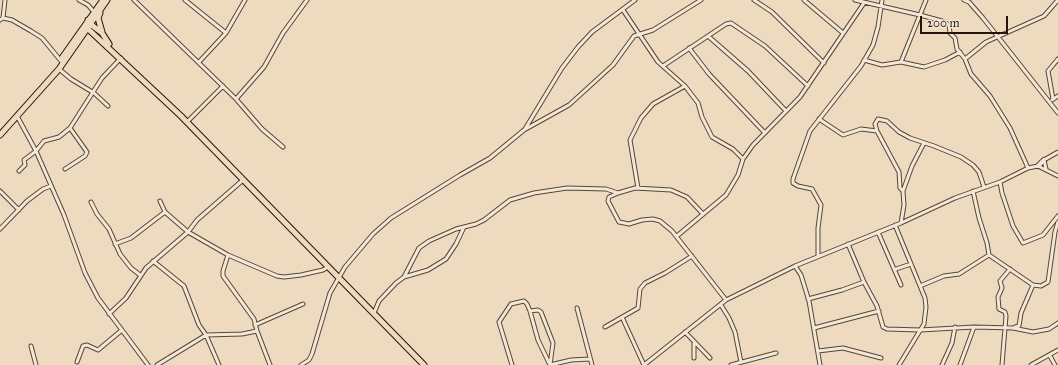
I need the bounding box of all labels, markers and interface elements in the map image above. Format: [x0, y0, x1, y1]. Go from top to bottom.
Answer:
scale bar [922, 8, 1010, 34]
text: 200 m [927, 16, 960, 30]

